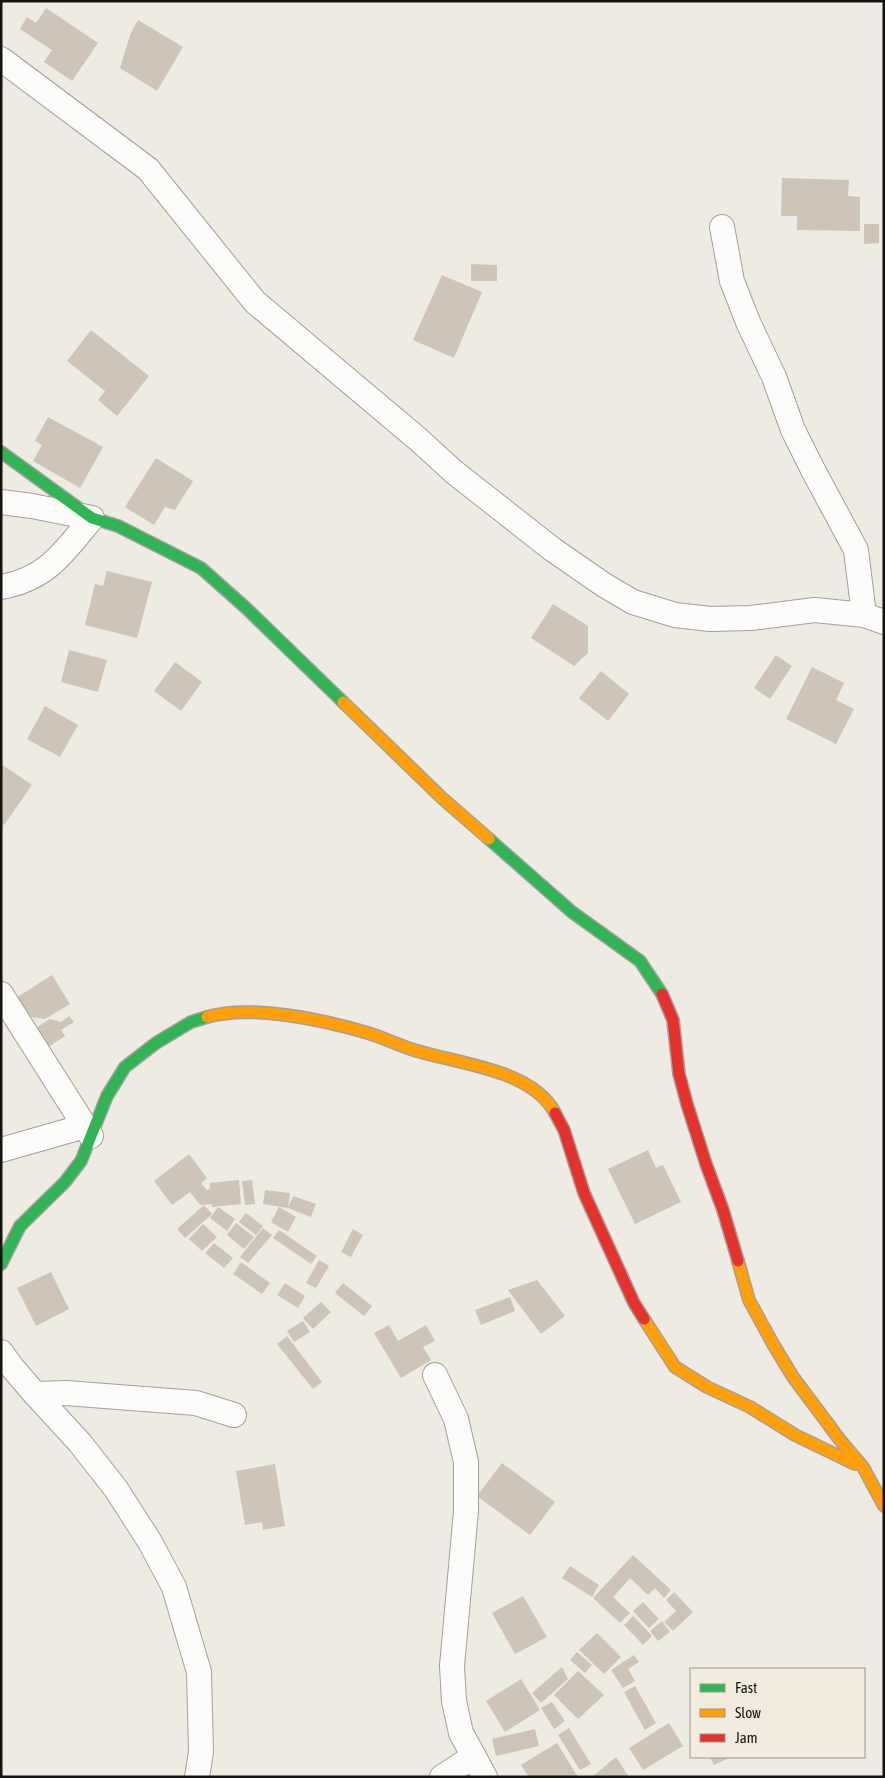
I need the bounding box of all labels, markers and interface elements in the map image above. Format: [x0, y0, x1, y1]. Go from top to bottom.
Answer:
legend [690, 1668, 865, 1758]
text: Fast [735, 1679, 757, 1696]
text: Slow [735, 1704, 761, 1721]
text: Jam [735, 1729, 758, 1746]

